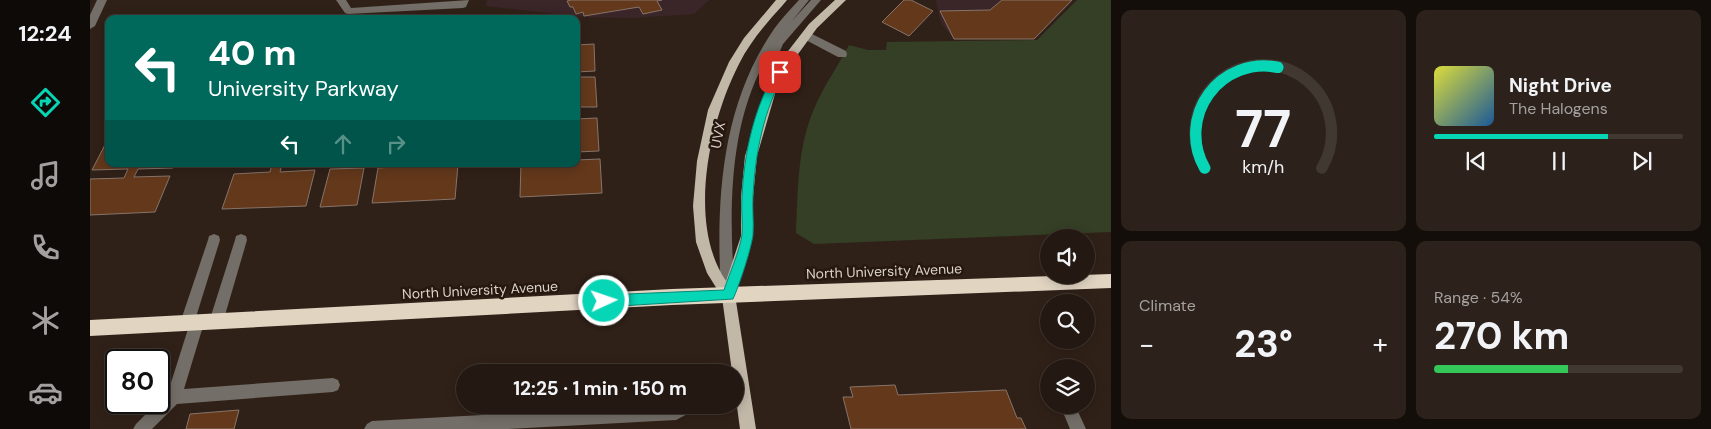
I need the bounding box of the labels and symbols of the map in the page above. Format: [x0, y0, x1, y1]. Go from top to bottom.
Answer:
pin [759, 51, 801, 93]
street label: UVX [707, 120, 729, 150]
street label: North University Avenue [806, 259, 962, 283]
position arrow [577, 274, 629, 326]
street label: North University Avenue [402, 277, 558, 303]
speed limit sign: 80 [105, 349, 170, 414]

